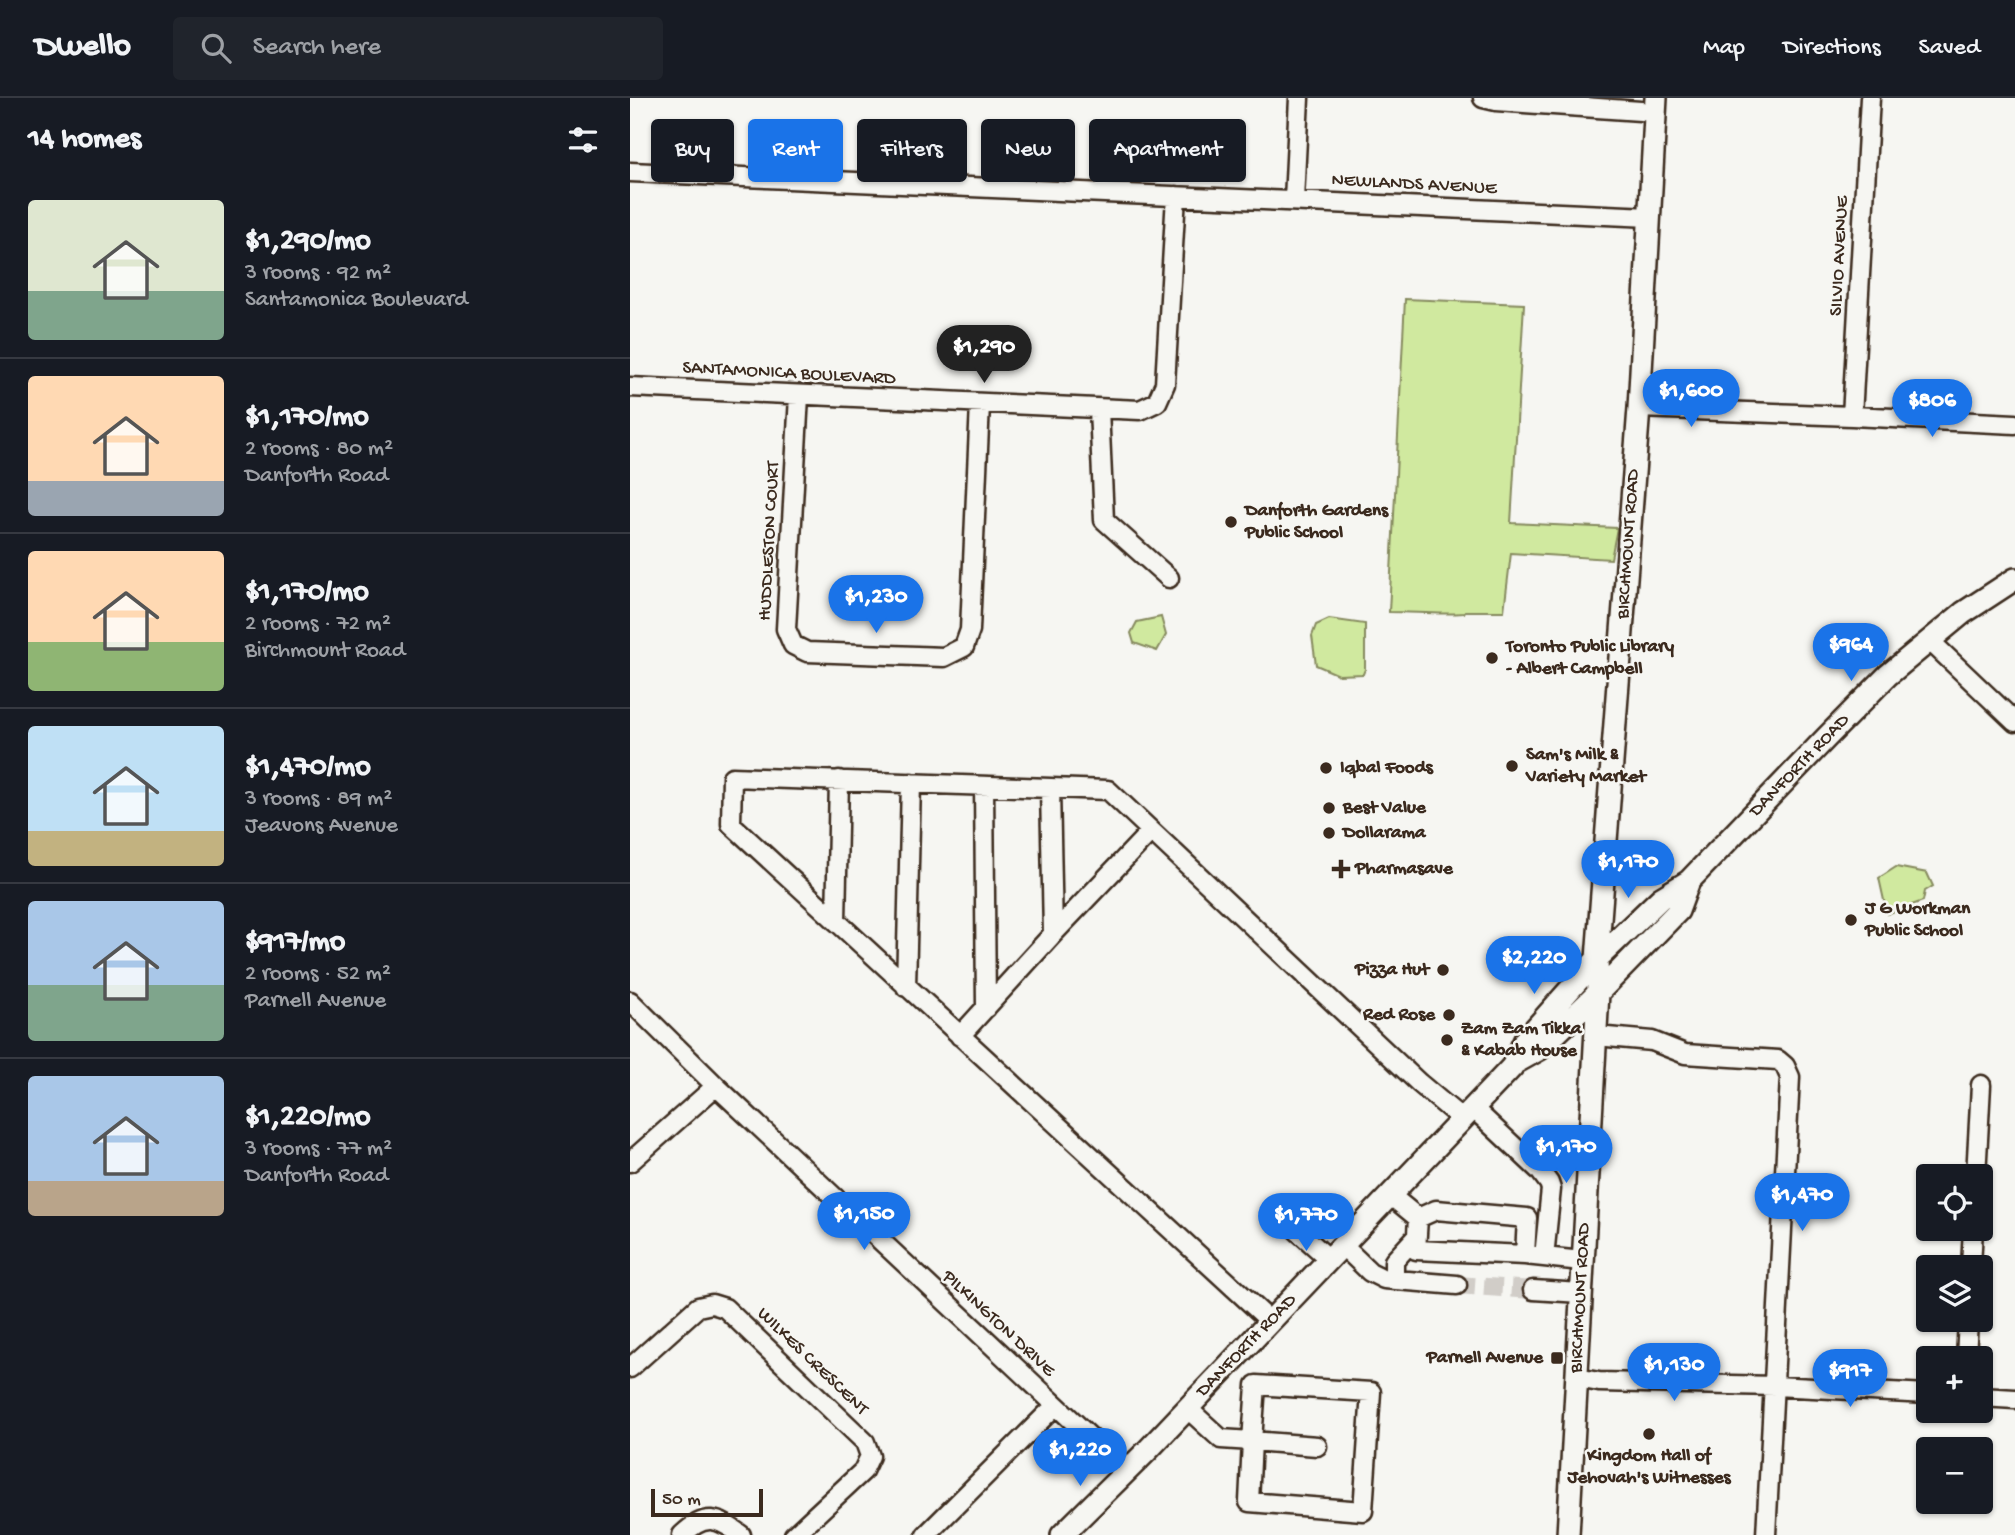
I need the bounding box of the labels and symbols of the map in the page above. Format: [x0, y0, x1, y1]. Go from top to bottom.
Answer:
street label: NEWLANDS AVENUE [1331, 169, 1498, 201]
street label: SILVIO AVENUE [1825, 194, 1855, 317]
pin: $1,290 [927, 326, 1041, 385]
street label: SANTAMONICA BOULEVARD [682, 357, 897, 391]
pin: $1,600 [1634, 370, 1748, 429]
pin: $806 [1891, 380, 1973, 439]
street label: HUDDLESTON COURT [754, 460, 786, 621]
street label: BIRCHMOUNT ROAD [1612, 468, 1646, 621]
place label: Danforth Gardens Public School [1243, 500, 1389, 545]
marker: Danforth Gardens Public School [1223, 514, 1239, 530]
pin: $1,230 [819, 575, 933, 635]
pin: $964 [1810, 624, 1892, 683]
place label: Toronto Public Library - Albert Campbell [1504, 636, 1675, 681]
marker: Toronto Public Library - Albert Campbell [1484, 650, 1500, 666]
street label: DANFORTH ROAD [1744, 709, 1856, 824]
place label: Sam's Milk & Variety Market [1525, 744, 1648, 789]
place label: Iqbal Foods [1340, 757, 1434, 780]
marker: Sam's Milk & Variety Market [1504, 758, 1520, 774]
marker: Iqbal Foods [1318, 760, 1334, 776]
place label: Best Value [1342, 797, 1427, 820]
marker: Best Value [1321, 800, 1337, 816]
place label: Dollarama [1341, 822, 1427, 845]
marker: Dollarama [1321, 825, 1337, 841]
pin: $1,170 [1571, 840, 1685, 900]
place label: Pharmasave [1354, 858, 1454, 881]
marker: Pharmasave [1333, 861, 1349, 877]
place label: J G Workman Public School [1864, 898, 1971, 943]
marker: J G Workman Public School [1843, 912, 1859, 928]
pin: $2,220 [1477, 936, 1591, 996]
place label: Pizza Hut [1354, 959, 1431, 982]
marker: Pizza Hut [1435, 962, 1451, 978]
place label: Red Rose [1362, 1004, 1436, 1027]
marker: Red Rose [1441, 1007, 1457, 1023]
place label: Zam Zam Tikka & Kabab House [1461, 1018, 1583, 1063]
marker: Zam Zam Tikka & Kabab House [1439, 1032, 1455, 1048]
pin: $1,170 [1509, 1126, 1623, 1185]
pin: $1,470 [1745, 1174, 1859, 1233]
pin: $1,150 [807, 1192, 921, 1252]
pin: $1,770 [1249, 1194, 1363, 1253]
street label: BIRCHMOUNT ROAD [1566, 1222, 1596, 1375]
street label: PILKINGTON DRIVE [936, 1265, 1060, 1383]
street label: DANFORTH ROAD [1191, 1289, 1303, 1404]
street label: WILKES CRESCENT [751, 1303, 873, 1421]
pin: $1,130 [1617, 1344, 1731, 1403]
place label: Parnell Avenue [1425, 1347, 1544, 1370]
marker: Parnell Avenue [1549, 1350, 1565, 1366]
pin: $917 [1809, 1350, 1891, 1409]
marker: Kingdom Hall of Jehovah's Witnesses [1641, 1426, 1657, 1442]
pin: $1,220 [1023, 1428, 1137, 1488]
place label: Kingdom Hall of Jehovah's Witnesses [1566, 1445, 1732, 1490]
scale bar [651, 1486, 763, 1518]

